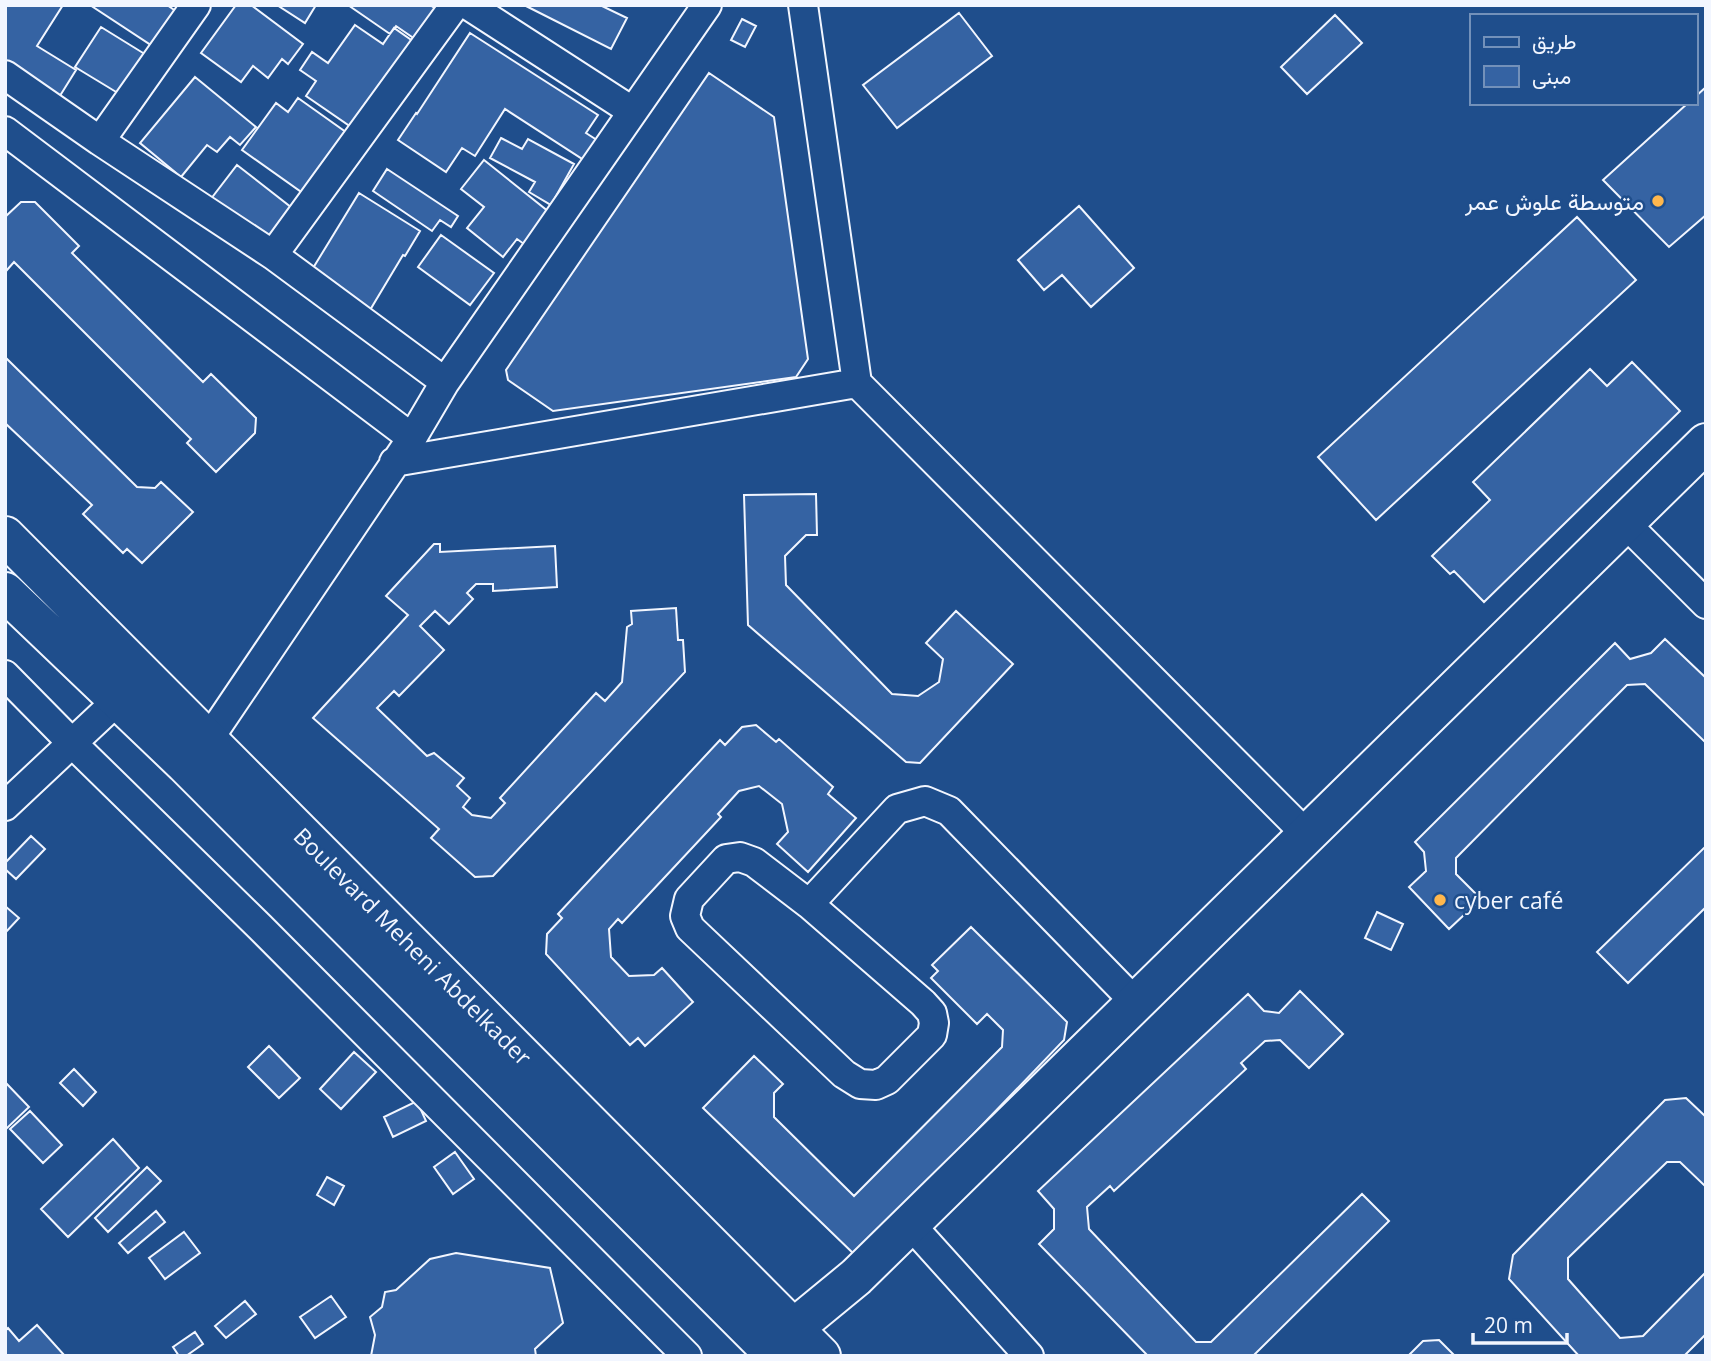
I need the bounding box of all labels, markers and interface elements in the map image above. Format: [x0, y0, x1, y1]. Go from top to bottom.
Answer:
legend [1470, 14, 1697, 105]
text: طريق [1532, 27, 1577, 55]
text: مبنى [1532, 62, 1571, 90]
place label: متوسطة علوش عمر [1464, 185, 1644, 217]
marker: متوسطة علوش عمر [1650, 193, 1666, 209]
street label: Boulevard Meheni Abdelkader [287, 820, 539, 1072]
place label: cyber café [1454, 884, 1563, 916]
marker: cyber café [1432, 892, 1448, 908]
scale bar [1473, 1302, 1568, 1346]
text: 20 m [1484, 1311, 1533, 1339]

